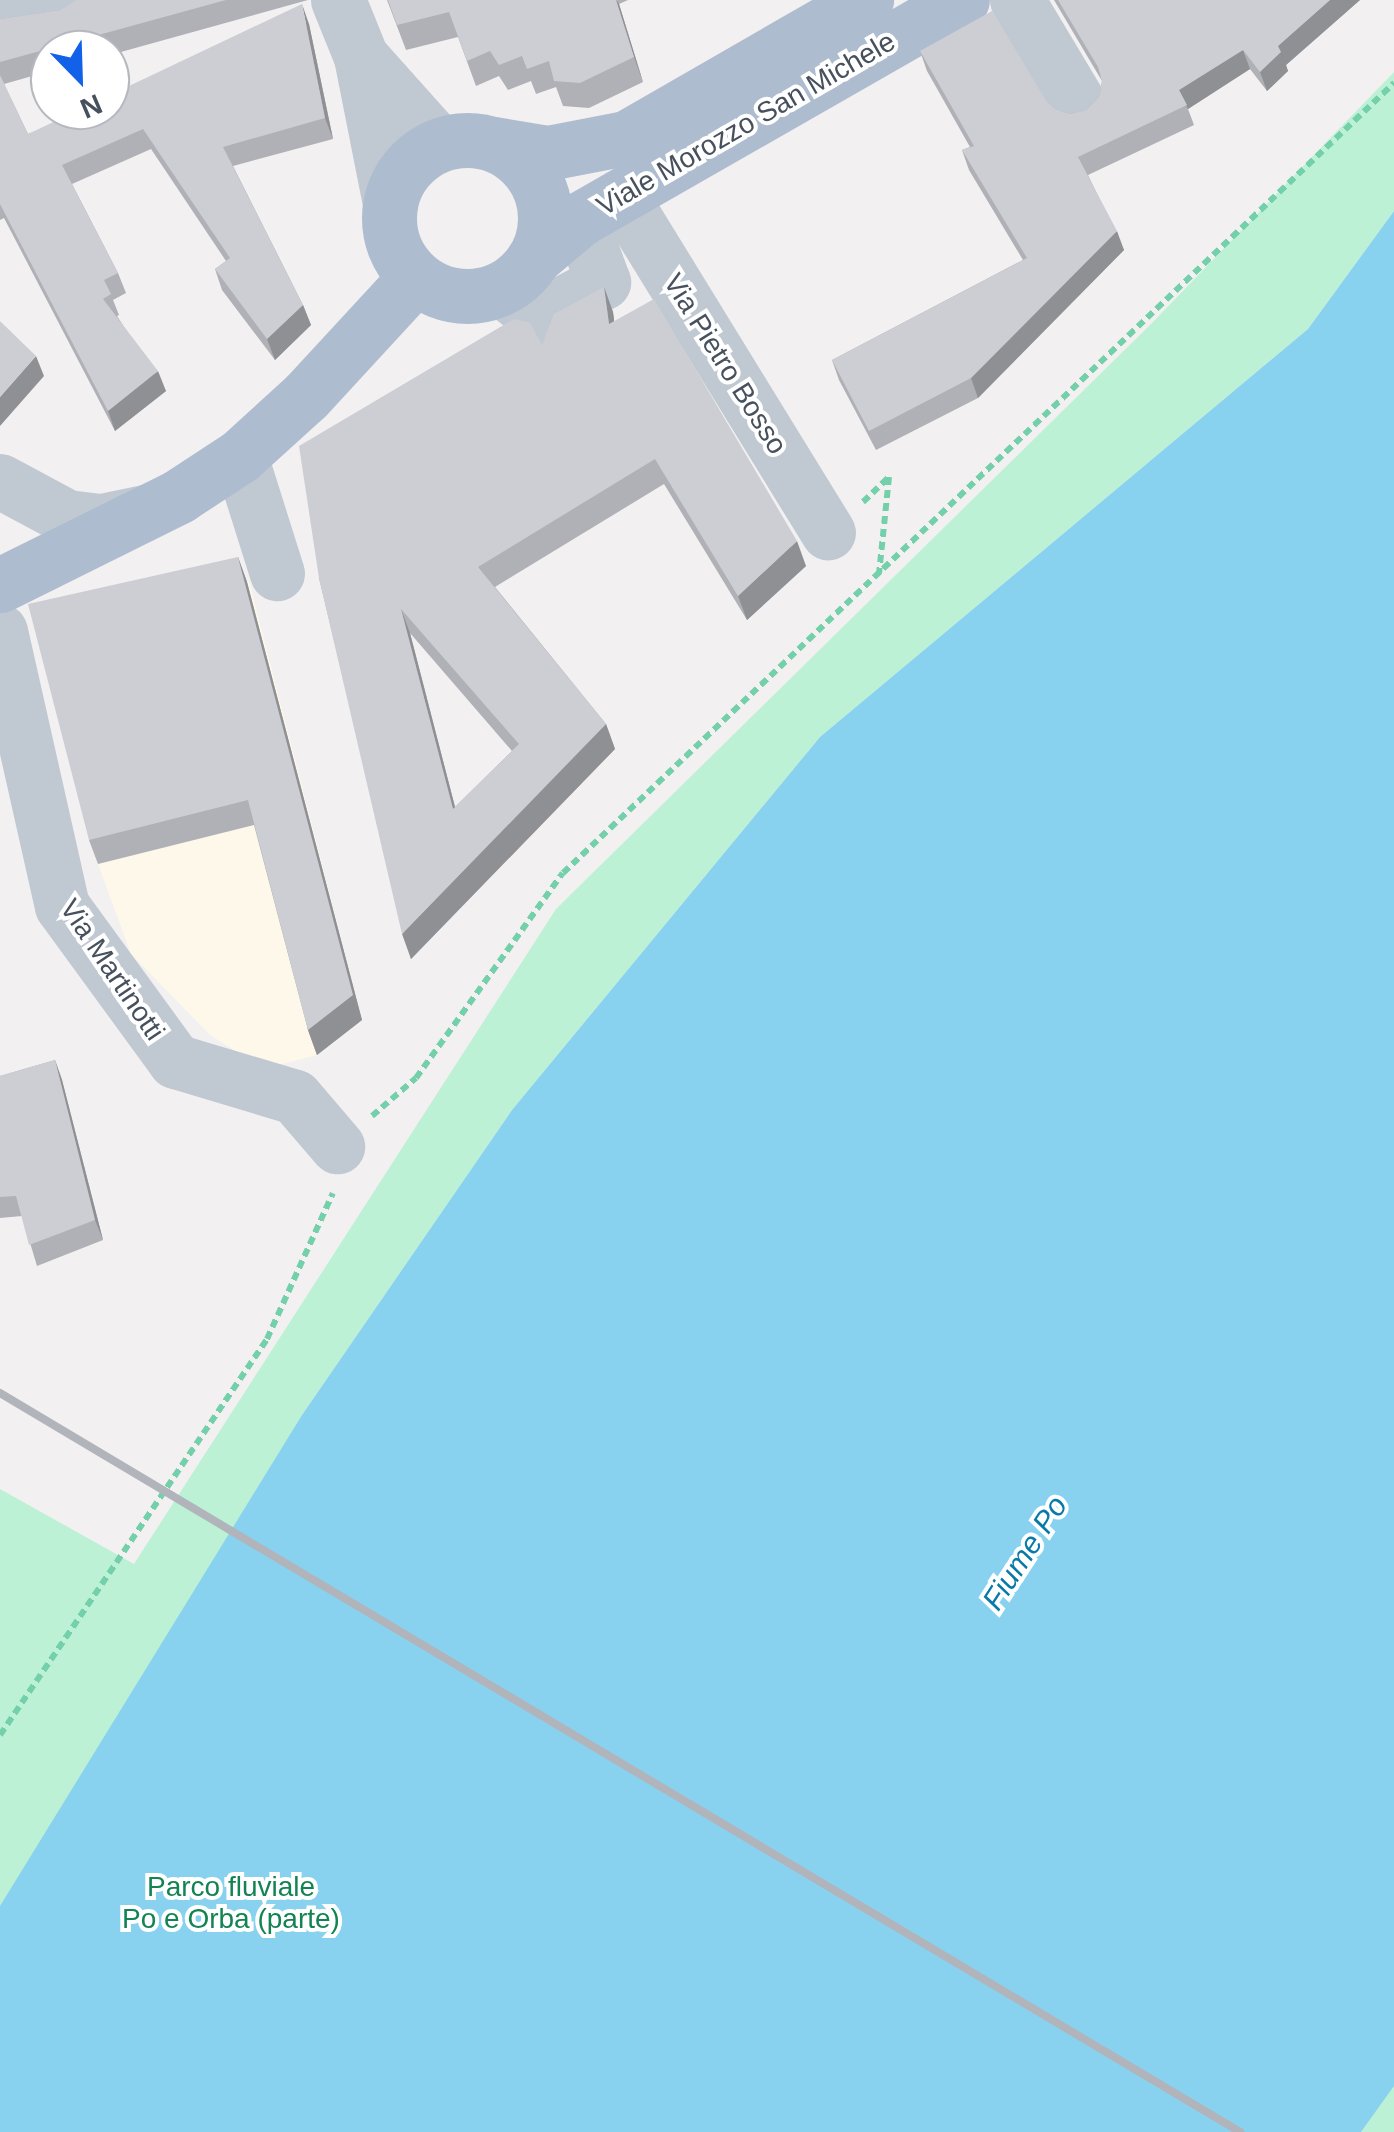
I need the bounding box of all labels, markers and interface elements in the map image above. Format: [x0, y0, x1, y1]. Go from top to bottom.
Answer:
street label: Viale Morozzo San Michele [591, 25, 901, 223]
north arrow [30, 30, 130, 130]
text: N [76, 88, 107, 124]
street label: Via Pietro Bosso [656, 268, 794, 460]
street label: Via Martinotti [53, 893, 171, 1047]
water label: Fiume Po [975, 1489, 1075, 1617]
park label: Parco fluviale Po e Orba (parte) [122, 1870, 340, 1936]

